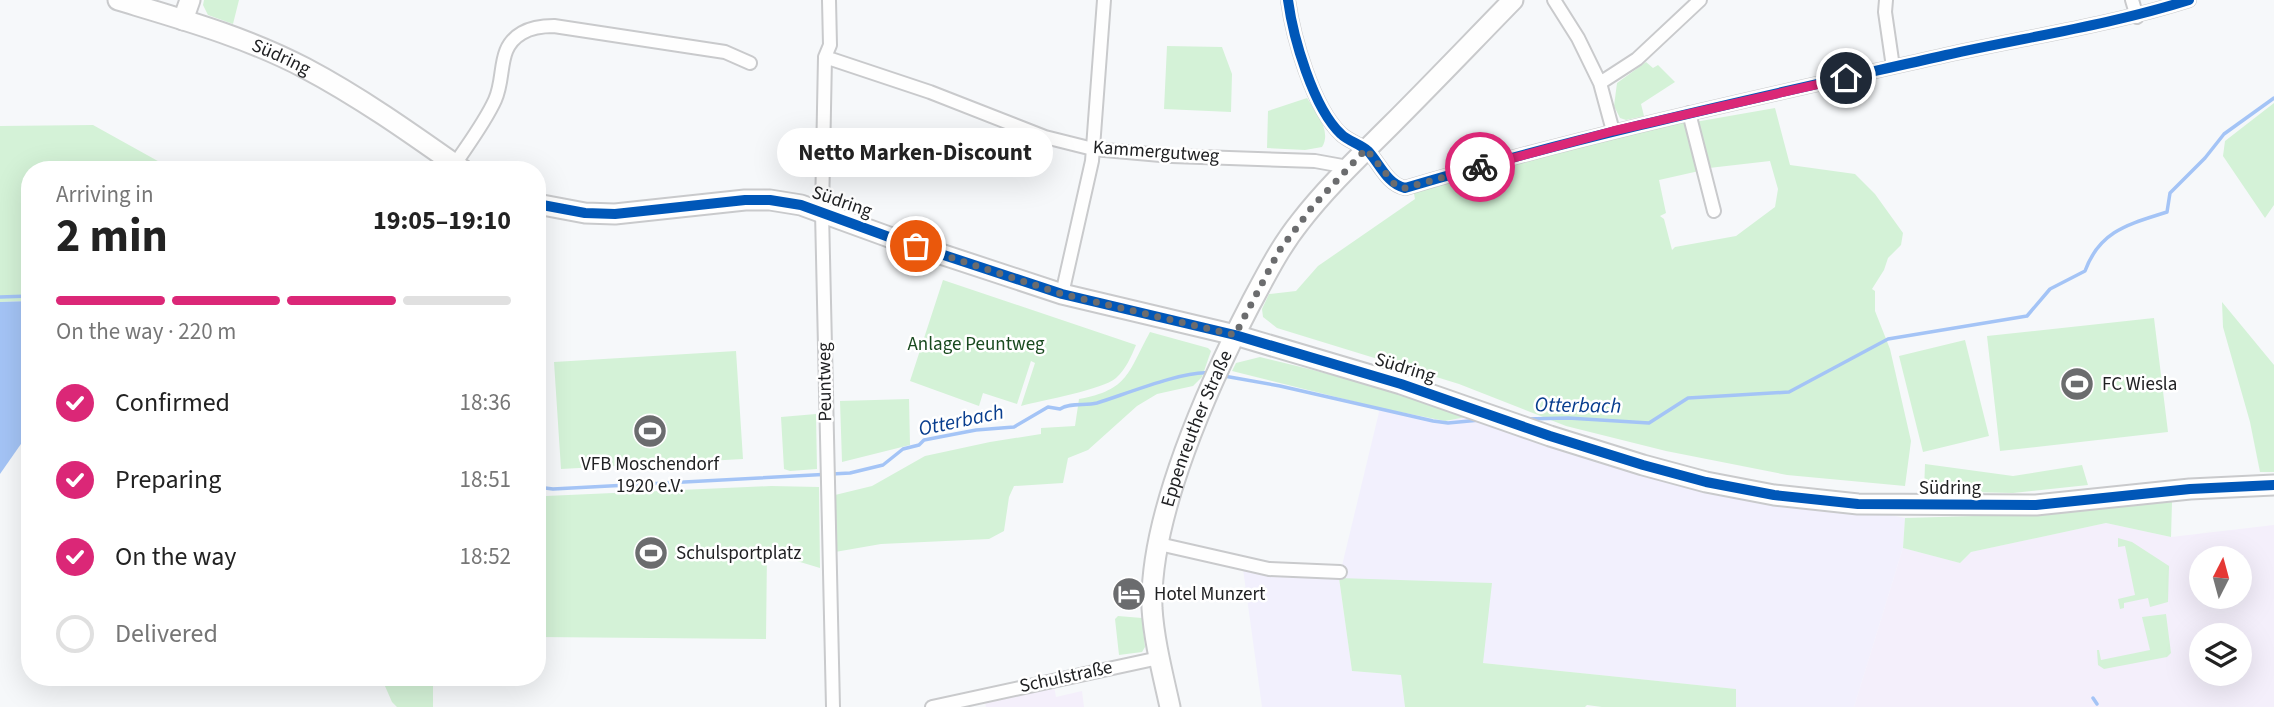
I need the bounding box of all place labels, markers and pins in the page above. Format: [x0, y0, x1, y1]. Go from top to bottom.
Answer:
pin [1816, 48, 1876, 108]
callout: Netto Marken-Discount [778, 127, 1054, 176]
pin [886, 216, 946, 276]
sports icon: FC Wiesla [2058, 365, 2096, 403]
place label: FC Wiesla [2102, 371, 2177, 398]
sports icon: VFB Moschendorf 1920 e.V. [631, 412, 669, 450]
place label: VFB Moschendorf 1920 e.V. [581, 451, 720, 500]
sports icon: Schulsportplatz [632, 534, 670, 572]
place label: Schulsportplatz [676, 540, 801, 567]
hotel icon: Hotel Munzert [1110, 575, 1148, 613]
place label: Hotel Munzert [1154, 581, 1266, 608]

